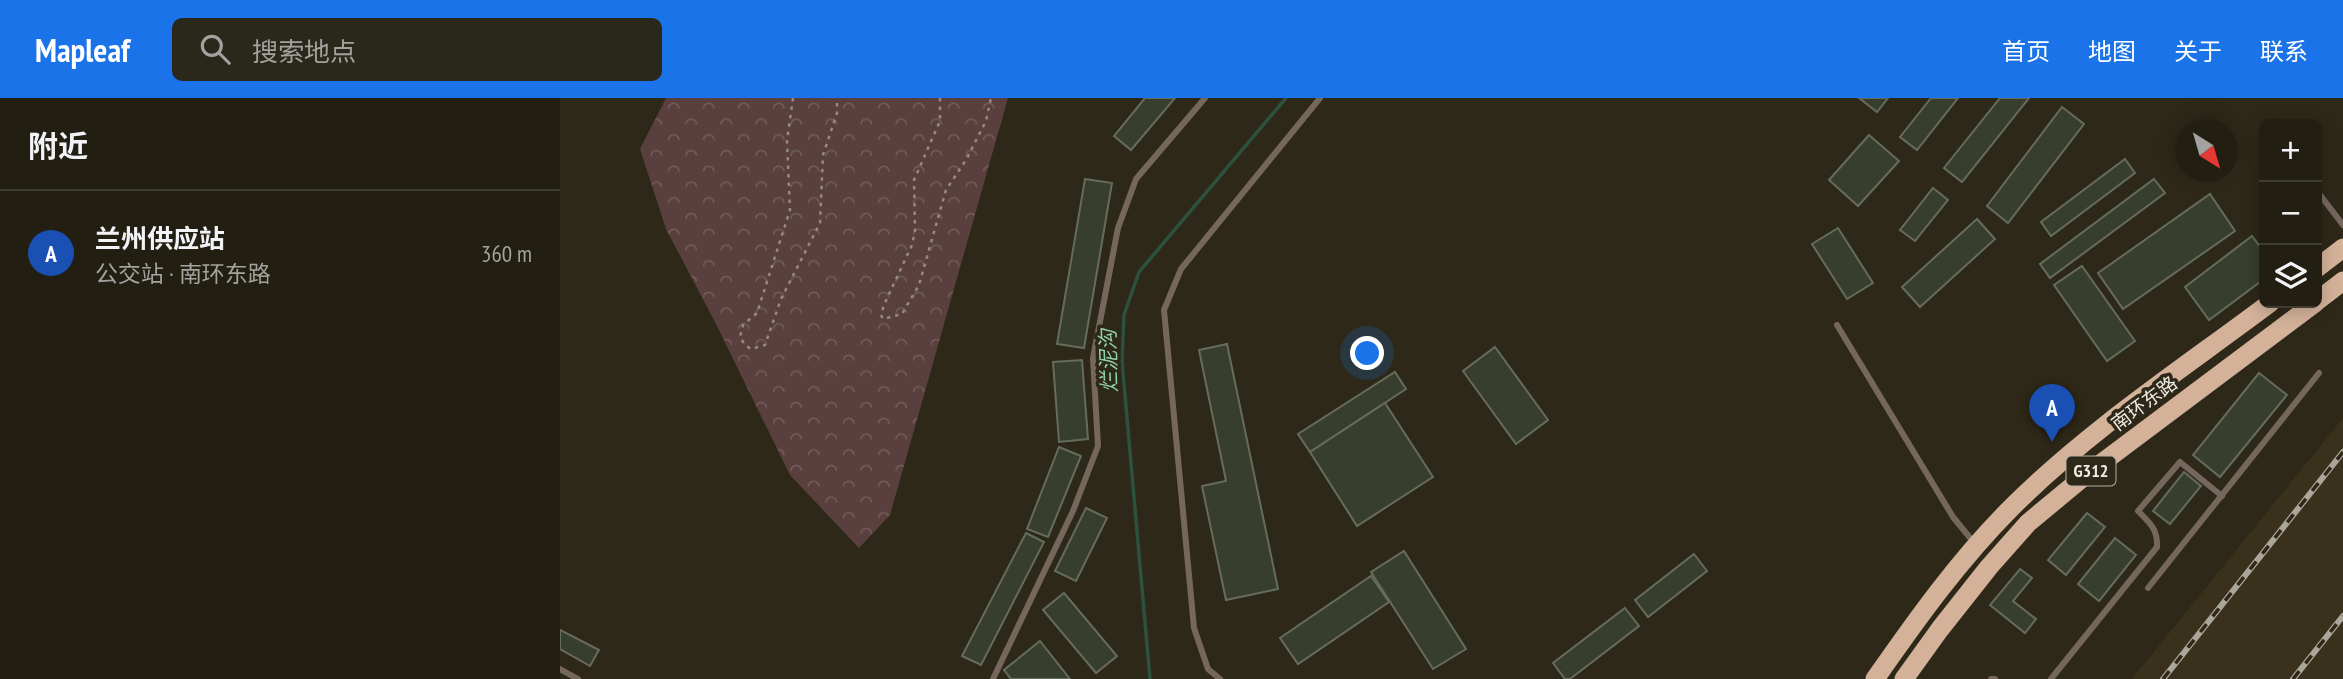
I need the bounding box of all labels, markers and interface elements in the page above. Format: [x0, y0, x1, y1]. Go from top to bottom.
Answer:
search box [172, 18, 662, 81]
text: Mapleaf [35, 28, 130, 71]
icon: search [196, 30, 234, 68]
text: 搜索地点 [252, 35, 356, 68]
text: 首页 [2002, 36, 2050, 67]
text: 地图 [2088, 36, 2136, 67]
text: 关于 [2174, 36, 2222, 67]
text: 联系 [2260, 36, 2308, 67]
north arrow [2175, 119, 2238, 182]
map controls [2259, 119, 2322, 308]
button: + [2259, 119, 2322, 182]
text: 附近 [28, 126, 88, 165]
button: − [2259, 182, 2322, 245]
text: 兰州供应站 [95, 222, 225, 255]
text: A [45, 239, 57, 268]
text: 360 m [481, 239, 532, 268]
button: layers [2259, 245, 2322, 308]
text: 公交站 · 南环东路 [95, 259, 271, 288]
water label: 烂泥沟 [1094, 327, 1123, 393]
your location [1350, 336, 1384, 370]
street label: 南环东路 [2106, 371, 2182, 435]
pin: A [2029, 384, 2075, 442]
road number: G312 [2066, 456, 2116, 486]

